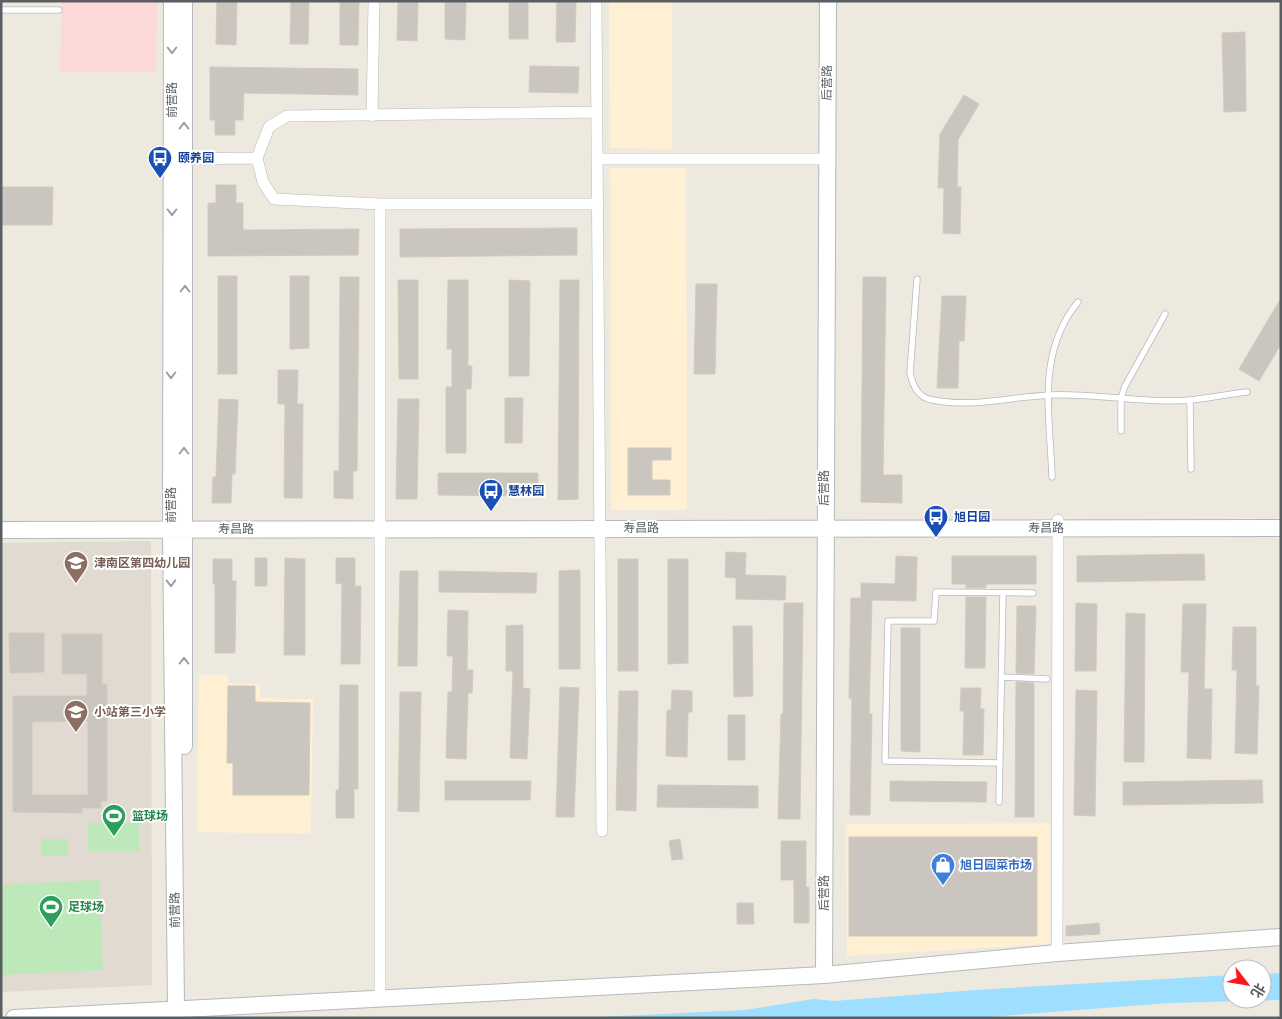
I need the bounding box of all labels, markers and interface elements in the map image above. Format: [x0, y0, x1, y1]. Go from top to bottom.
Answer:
one-way arrow [167, 46, 177, 54]
street label: 后营路 [820, 65, 834, 101]
street label: 前营路 [165, 82, 179, 118]
one-way arrow [179, 122, 190, 130]
bus stop icon: 颐养园 [147, 145, 173, 179]
place label: 颐养园 [178, 151, 214, 165]
one-way arrow [167, 209, 177, 217]
one-way arrow [180, 284, 190, 292]
one-way arrow [166, 372, 176, 379]
one-way arrow [179, 447, 189, 454]
street label: 后营路 [817, 470, 831, 506]
bus stop icon: 慧林园 [478, 478, 504, 512]
place label: 慧林园 [508, 484, 544, 498]
street label: 前营路 [164, 487, 178, 523]
bus stop icon: 旭日园 [923, 504, 949, 538]
place label: 旭日园 [954, 510, 990, 524]
street label: 寿昌路 [623, 521, 659, 535]
street label: 寿昌路 [1028, 521, 1064, 535]
street label: 寿昌路 [218, 522, 254, 536]
school or university icon: 津南区第四幼儿园 [63, 550, 89, 584]
place label: 津南区第四幼儿园 [94, 556, 190, 570]
one-way arrow [166, 580, 176, 588]
one-way arrow [179, 657, 189, 665]
school or university icon: 小站第三小学 [63, 699, 89, 733]
place label: 小站第三小学 [94, 705, 166, 719]
sports icon: 篮球场 [101, 803, 127, 837]
place label: 篮球场 [132, 809, 168, 823]
shop icon: 旭日园菜市场 [930, 852, 956, 886]
place label: 旭日园菜市场 [960, 858, 1032, 872]
street label: 后营路 [817, 875, 831, 911]
street label: 前营路 [168, 892, 182, 928]
sports icon: 足球场 [38, 894, 64, 928]
place label: 足球场 [68, 900, 104, 914]
north arrow [1222, 959, 1272, 1009]
text: 北 [1248, 981, 1269, 1001]

